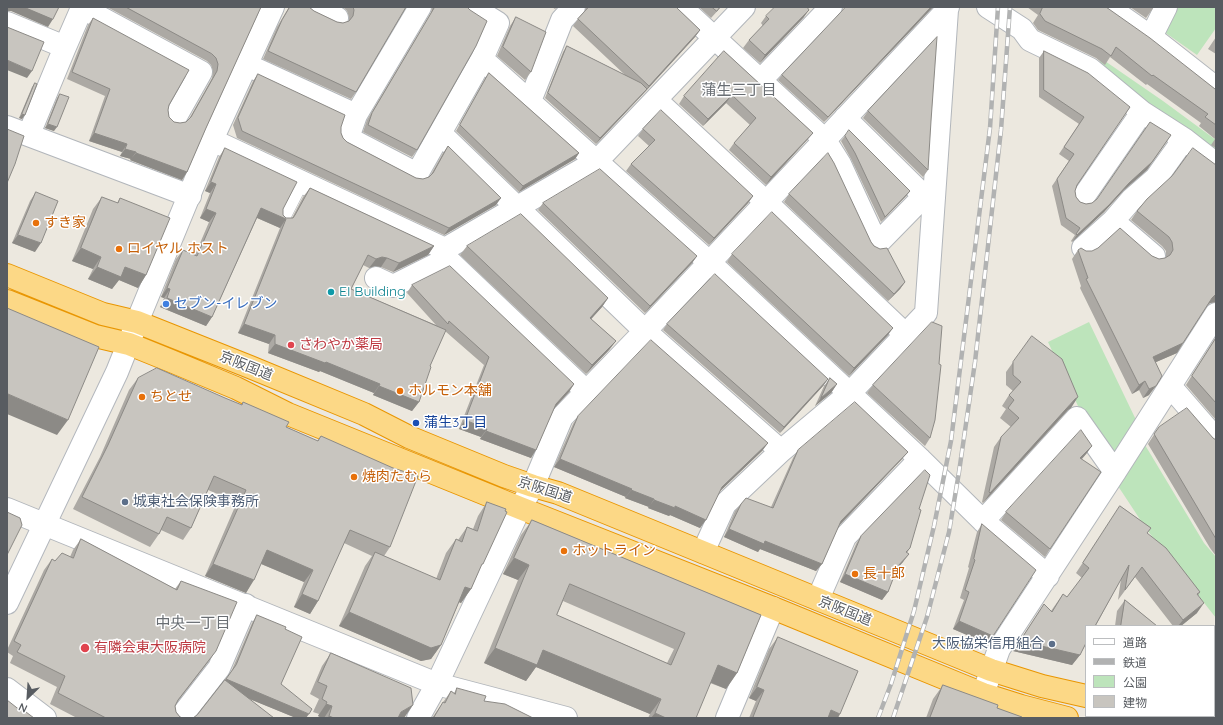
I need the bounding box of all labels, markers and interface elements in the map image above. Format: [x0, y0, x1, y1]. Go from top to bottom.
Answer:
district label: 蒲生三丁目 [702, 81, 776, 99]
place label: すき家 [44, 215, 86, 231]
marker: すき家 [31, 218, 41, 228]
place label: ロイヤル ホスト [127, 241, 229, 257]
marker: ロイヤル ホスト [114, 244, 124, 254]
place label: EI Building [339, 284, 406, 300]
marker: EI Building [326, 287, 336, 297]
place label: セブン-イレブン [174, 296, 277, 312]
marker: セブン-イレブン [161, 299, 171, 309]
place label: さわやか薬局 [299, 337, 383, 353]
marker: さわやか薬局 [286, 340, 296, 350]
street label: 京阪国道 [217, 348, 275, 384]
place label: ホルモン本舗 [408, 383, 492, 399]
marker: ホルモン本舗 [395, 386, 405, 396]
place label: ちとせ [150, 389, 192, 405]
marker: ちとせ [137, 392, 147, 402]
place label: 蒲生3丁目 [424, 415, 487, 431]
marker: 蒲生3丁目 [411, 418, 421, 428]
place label: 焼肉たむら [362, 469, 432, 485]
marker: 焼肉たむら [349, 472, 359, 482]
street label: 京阪国道 [516, 473, 574, 507]
place label: 城東社会保険事務所 [133, 494, 259, 510]
marker: 城東社会保険事務所 [120, 497, 130, 507]
place label: ホットライン [572, 543, 656, 559]
marker: ホットライン [559, 546, 569, 556]
place label: 長十郎 [863, 566, 905, 582]
marker: 長十郎 [850, 569, 860, 579]
street label: 京阪国道 [816, 593, 874, 629]
district label: 中央一丁目 [156, 614, 230, 632]
legend [1085, 625, 1215, 717]
text: 道路 [1123, 635, 1147, 650]
place label: 大阪協栄信用組合 [932, 636, 1044, 652]
marker: 大阪協栄信用組合 [1047, 639, 1057, 649]
place label: 有隣会東大阪病院 [94, 640, 206, 656]
marker: 有隣会東大阪病院 [79, 642, 91, 654]
text: 鉄道 [1123, 655, 1147, 670]
text: 公園 [1123, 675, 1147, 690]
north arrow [8, 677, 48, 717]
text: 建物 [1123, 695, 1147, 710]
text: N [16, 700, 30, 716]

